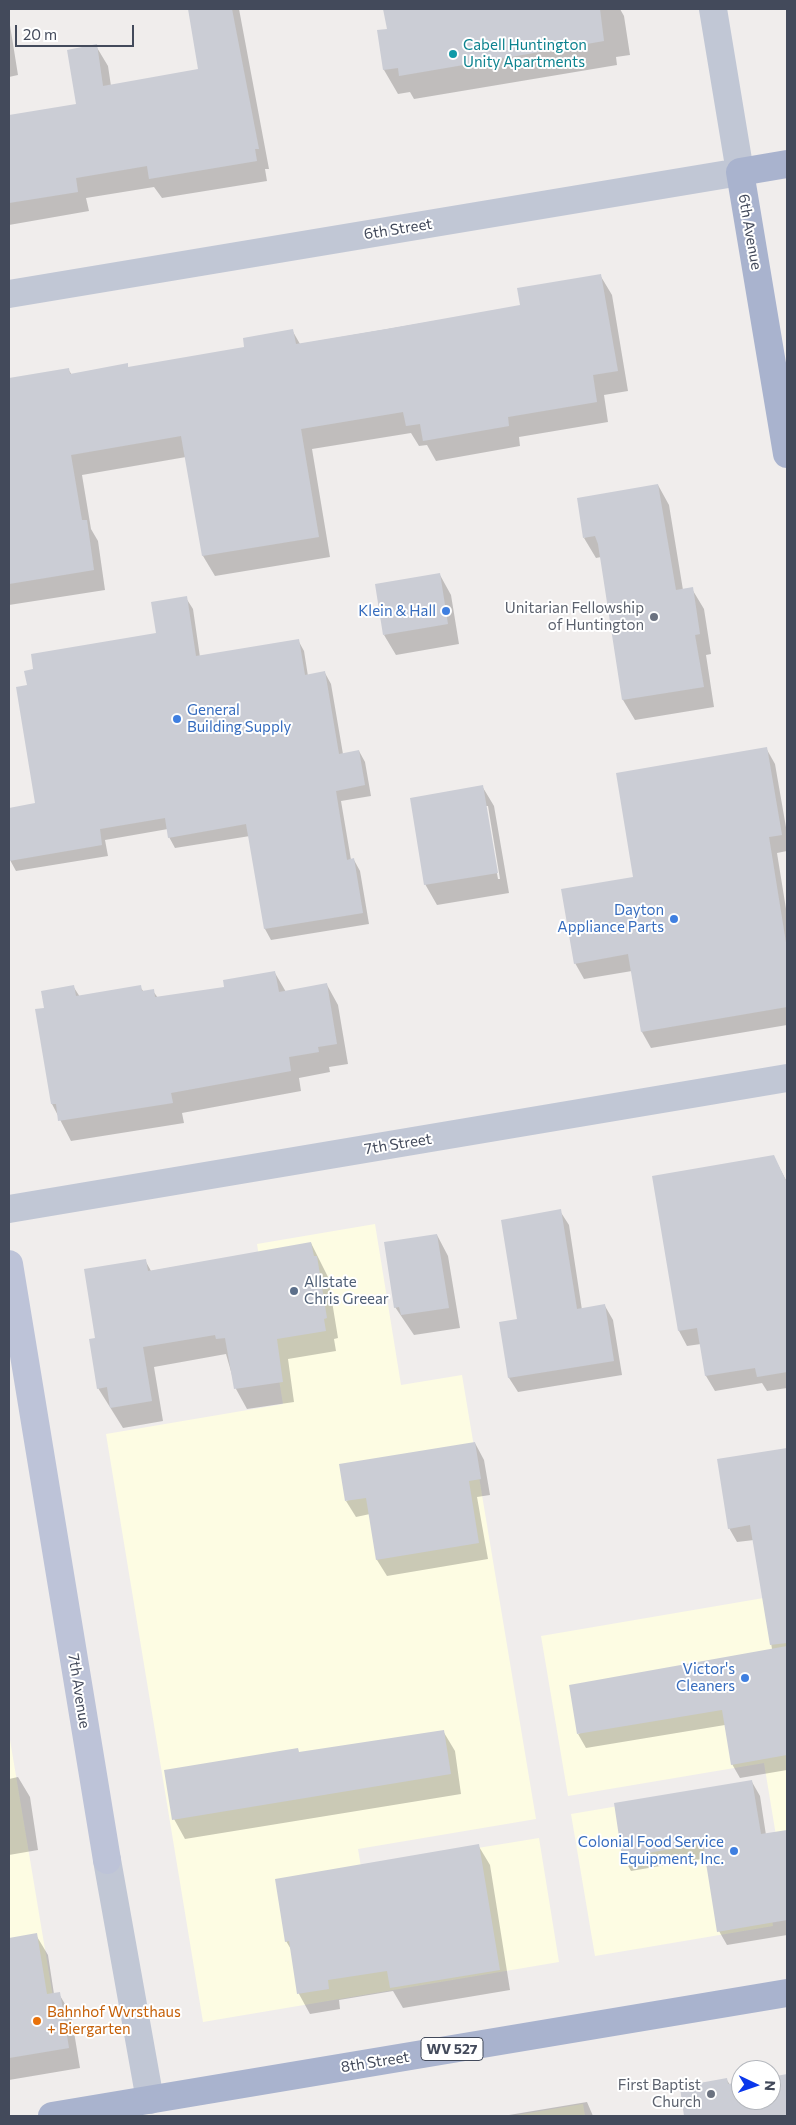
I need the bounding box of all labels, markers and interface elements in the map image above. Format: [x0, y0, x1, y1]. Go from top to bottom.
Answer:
scale bar [18, 15, 136, 47]
text: 20 m [23, 25, 57, 43]
place label: Cabell Huntington Unity Apartments [463, 36, 587, 71]
marker: Cabell Huntington Unity Apartments [447, 48, 459, 60]
street label: 6th Avenue [734, 193, 766, 271]
street label: 6th Street [362, 215, 434, 243]
place label: Unitarian Fellowship of Huntington [505, 599, 644, 634]
place label: Klein & Hall [358, 602, 436, 620]
marker: Klein & Hall [440, 605, 452, 617]
marker: Unitarian Fellowship of Huntington [648, 611, 660, 623]
place label: General Building Supply [187, 701, 291, 736]
marker: General Building Supply [171, 713, 183, 725]
place label: Dayton Appliance Parts [557, 901, 664, 936]
marker: Dayton Appliance Parts [668, 913, 680, 925]
street label: 7th Street [363, 1130, 433, 1158]
place label: Allstate Chris Greear [304, 1273, 389, 1308]
marker: Allstate Chris Greear [288, 1285, 300, 1297]
street label: 7th Avenue [64, 1652, 94, 1730]
place label: Victor's Cleaners [676, 1660, 735, 1695]
marker: Victor's Cleaners [739, 1672, 751, 1684]
place label: Colonial Food Service Equipment, Inc. [578, 1833, 724, 1868]
marker: Colonial Food Service Equipment, Inc. [728, 1845, 740, 1857]
place label: Bahnhof Wvrsthaus + Biergarten [47, 2003, 181, 2038]
marker: Bahnhof Wvrsthaus + Biergarten [31, 2015, 43, 2027]
road number: WV 527 [421, 2038, 483, 2060]
street label: 8th Street [339, 2048, 411, 2076]
north arrow [731, 2060, 781, 2110]
place label: First Baptist Church [618, 2076, 701, 2111]
text: N [762, 2080, 779, 2091]
marker: First Baptist Church [705, 2088, 717, 2100]

